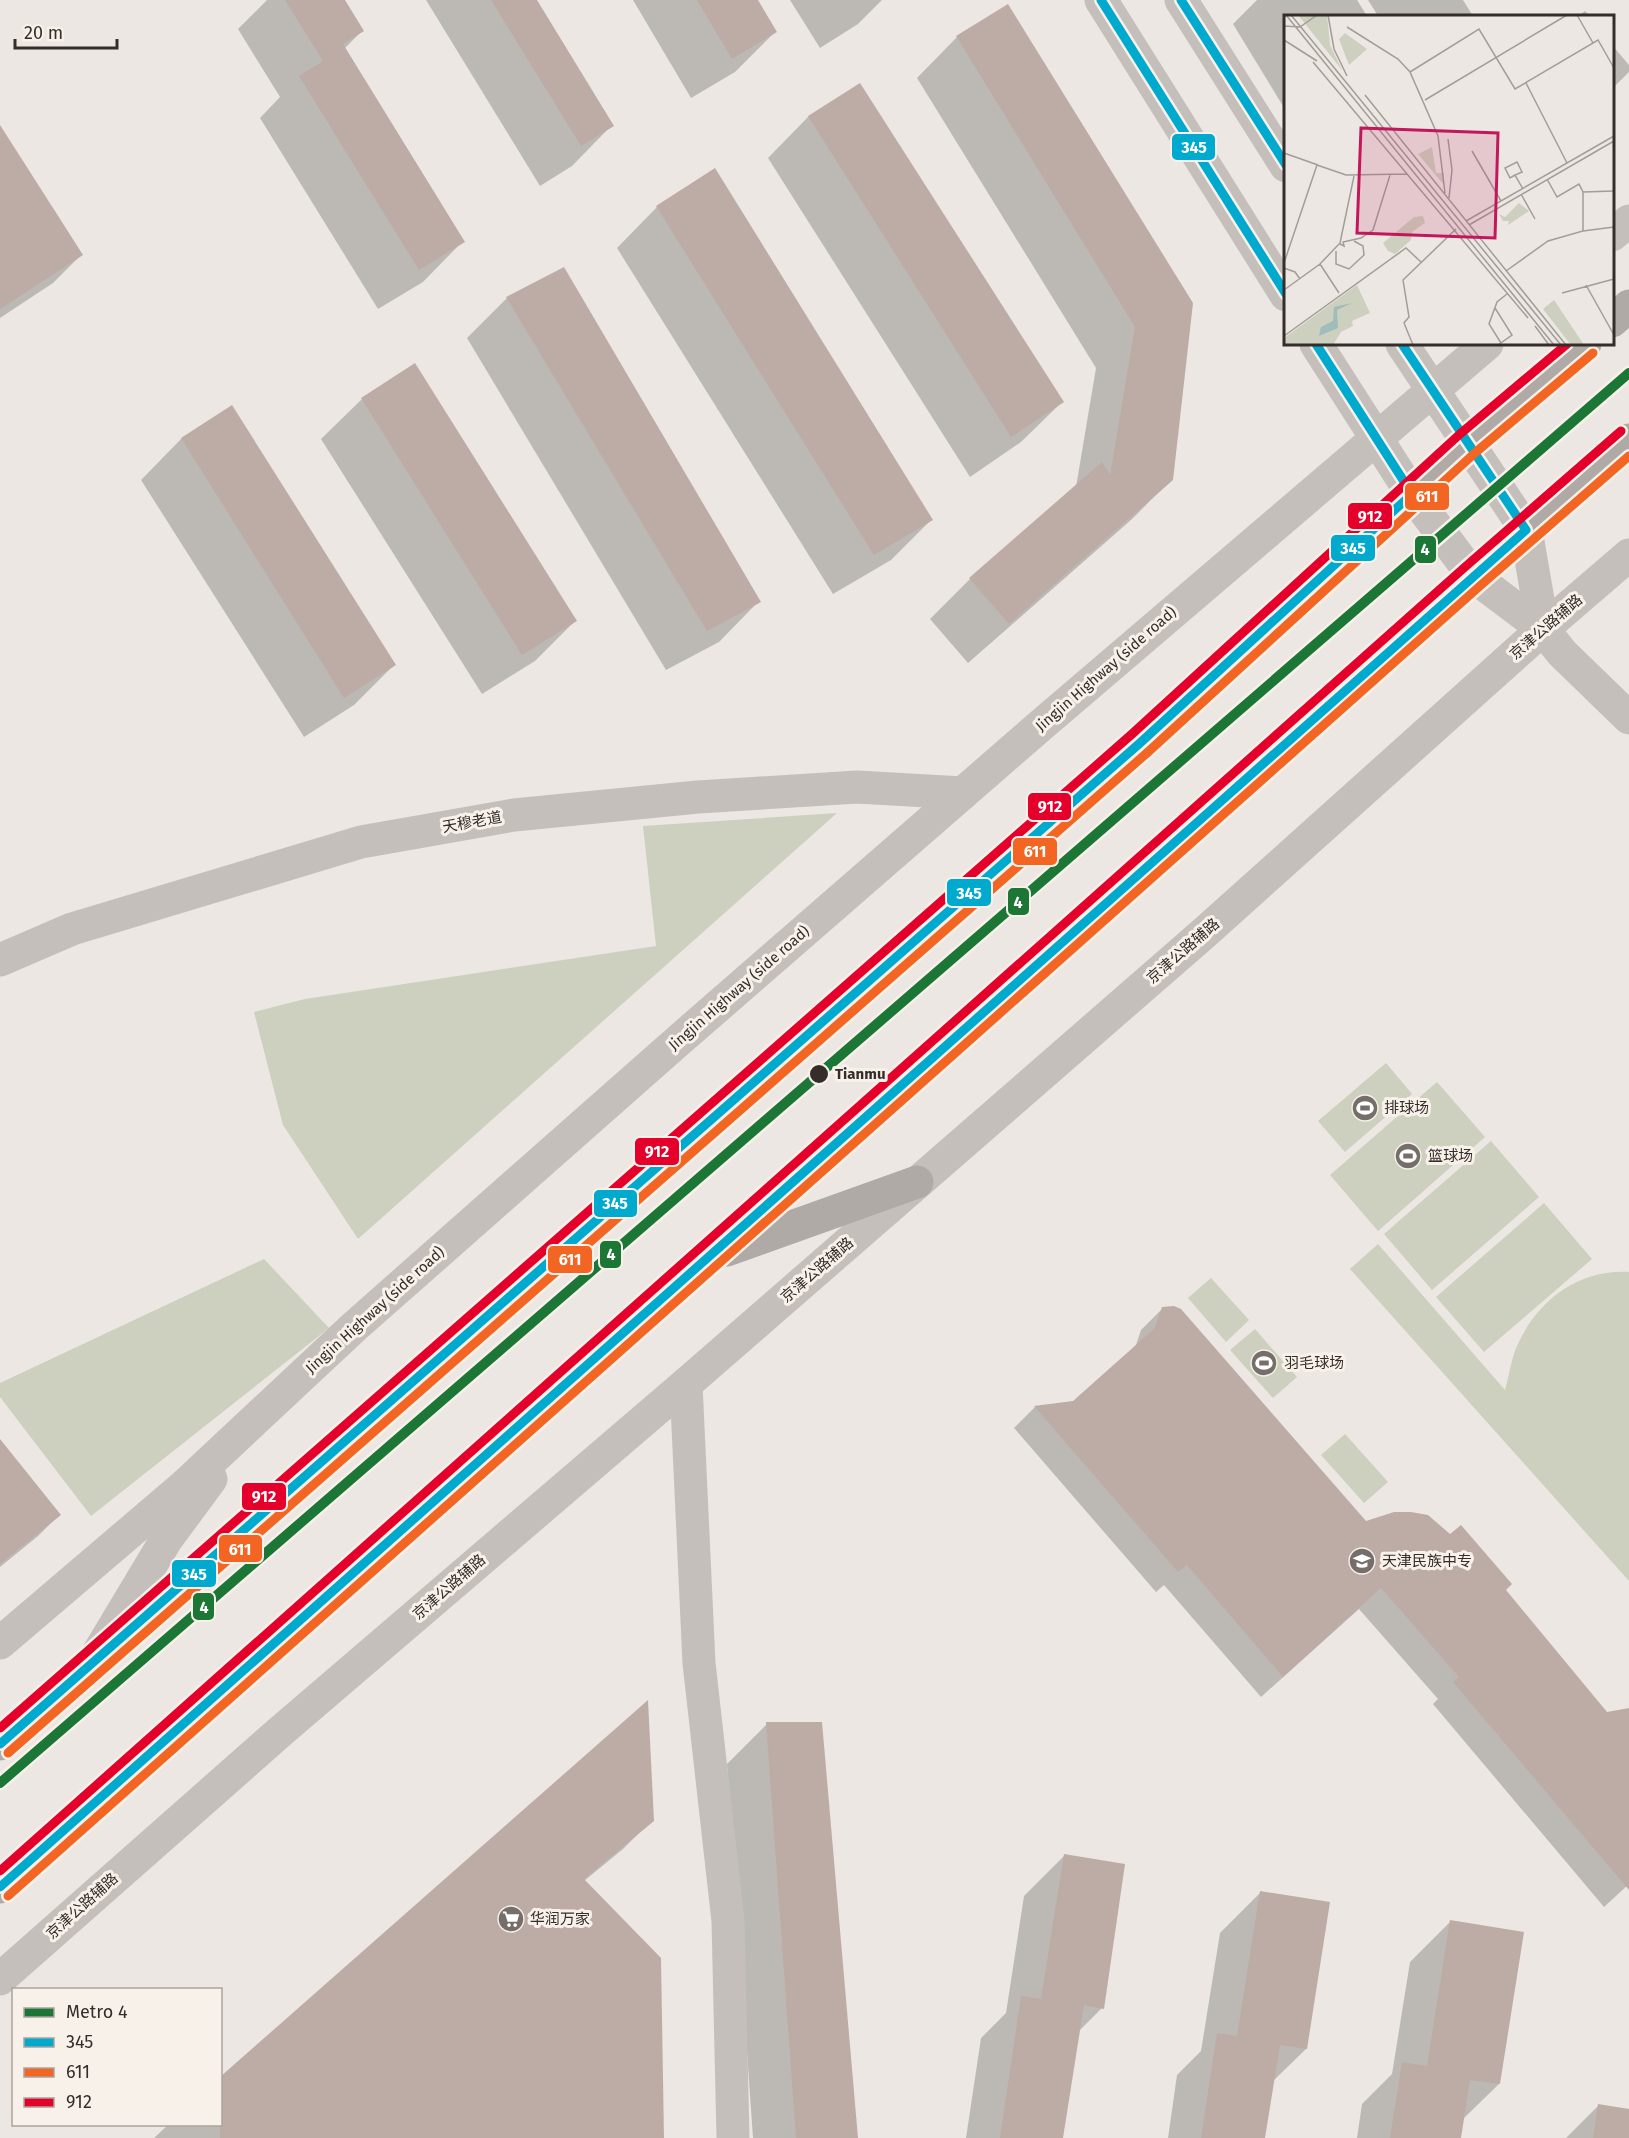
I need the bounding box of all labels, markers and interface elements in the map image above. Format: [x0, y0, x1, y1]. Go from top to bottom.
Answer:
scale bar [15, 12, 117, 50]
inset map [1284, 15, 1614, 345]
text: 20 m [24, 22, 63, 44]
line badge: 345 [1171, 133, 1216, 161]
text: 345 [1180, 138, 1207, 157]
line badge: 611 [1404, 482, 1450, 511]
text: 611 [1416, 487, 1438, 506]
line badge: 912 [1347, 502, 1393, 530]
text: 912 [1358, 507, 1382, 526]
line badge: 345 [1330, 534, 1376, 562]
line badge: 4 [1414, 535, 1437, 564]
text: 345 [1339, 539, 1366, 558]
text: 4 [1420, 540, 1430, 559]
street label: 京津公路辅路 [1506, 591, 1586, 663]
street label: Jingjin Highway (side road) [1032, 603, 1180, 735]
line badge: 912 [1027, 792, 1072, 821]
text: 912 [1038, 797, 1062, 816]
street label: 天穆老道 [441, 808, 503, 836]
line badge: 611 [1012, 837, 1058, 866]
text: 611 [1024, 842, 1046, 861]
line badge: 345 [946, 878, 992, 907]
text: 345 [955, 884, 982, 903]
line badge: 4 [1007, 887, 1030, 916]
text: 4 [1013, 893, 1023, 912]
street label: 京津公路辅路 [1143, 915, 1223, 987]
street label: Jingjin Highway (side road) [665, 922, 813, 1054]
marker: Tianmu [808, 1063, 830, 1085]
place label: Tianmu [835, 1065, 885, 1083]
sports icon: 排球场 [1350, 1093, 1380, 1123]
place label: 排球场 [1384, 1099, 1429, 1117]
line badge: 912 [634, 1137, 680, 1166]
sports icon: 篮球场 [1393, 1141, 1423, 1171]
text: 912 [645, 1142, 669, 1161]
place label: 篮球场 [1428, 1147, 1473, 1165]
line badge: 345 [593, 1189, 638, 1218]
text: 345 [601, 1194, 628, 1213]
street label: 京津公路辅路 [777, 1234, 857, 1306]
line badge: 4 [599, 1240, 622, 1269]
street label: Jingjin Highway (side road) [302, 1243, 448, 1377]
line badge: 611 [547, 1245, 593, 1274]
text: 4 [606, 1245, 616, 1264]
text: 611 [559, 1250, 581, 1269]
sports icon: 羽毛球场 [1249, 1348, 1279, 1378]
place label: 羽毛球场 [1284, 1354, 1344, 1372]
line badge: 912 [241, 1482, 287, 1511]
text: 912 [252, 1487, 276, 1506]
line badge: 611 [218, 1534, 263, 1563]
text: 611 [229, 1540, 251, 1559]
school or university icon: 天津民族中专 [1347, 1546, 1377, 1576]
street label: 京津公路辅路 [409, 1551, 489, 1623]
place label: 天津民族中专 [1382, 1552, 1472, 1570]
line badge: 345 [171, 1559, 217, 1588]
text: 345 [180, 1565, 207, 1584]
line badge: 4 [192, 1592, 215, 1621]
text: 4 [199, 1598, 209, 1617]
street label: 京津公路辅路 [43, 1869, 121, 1943]
supermarket icon: 华润万家 [496, 1904, 526, 1934]
place label: 华润万家 [530, 1910, 590, 1928]
legend [12, 1988, 222, 2126]
text: Metro 4 [66, 2001, 128, 2023]
text: 345 [66, 2031, 93, 2053]
text: 611 [66, 2061, 90, 2083]
text: 912 [66, 2091, 92, 2113]

